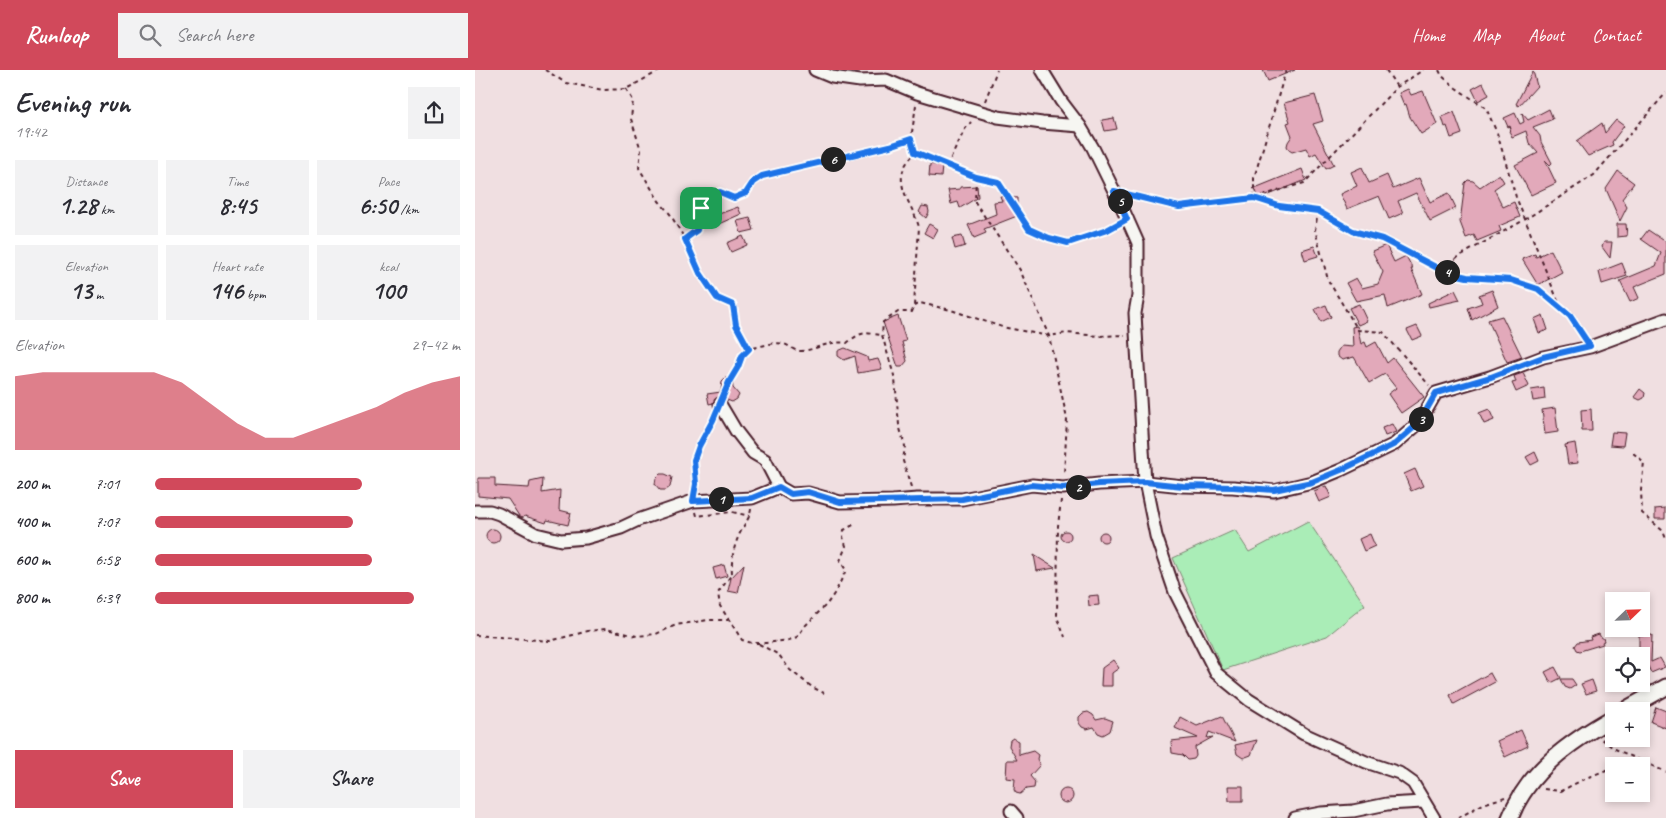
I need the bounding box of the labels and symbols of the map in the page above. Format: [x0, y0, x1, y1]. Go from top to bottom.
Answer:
pin: 6 [821, 146, 845, 172]
pin [680, 187, 722, 229]
pin: 5 [1107, 188, 1133, 214]
pin: 4 [1435, 260, 1459, 284]
pin: 3 [1409, 406, 1433, 432]
pin: 2 [1065, 474, 1091, 500]
pin: 1 [709, 486, 733, 512]
north arrow [1605, 592, 1650, 638]

